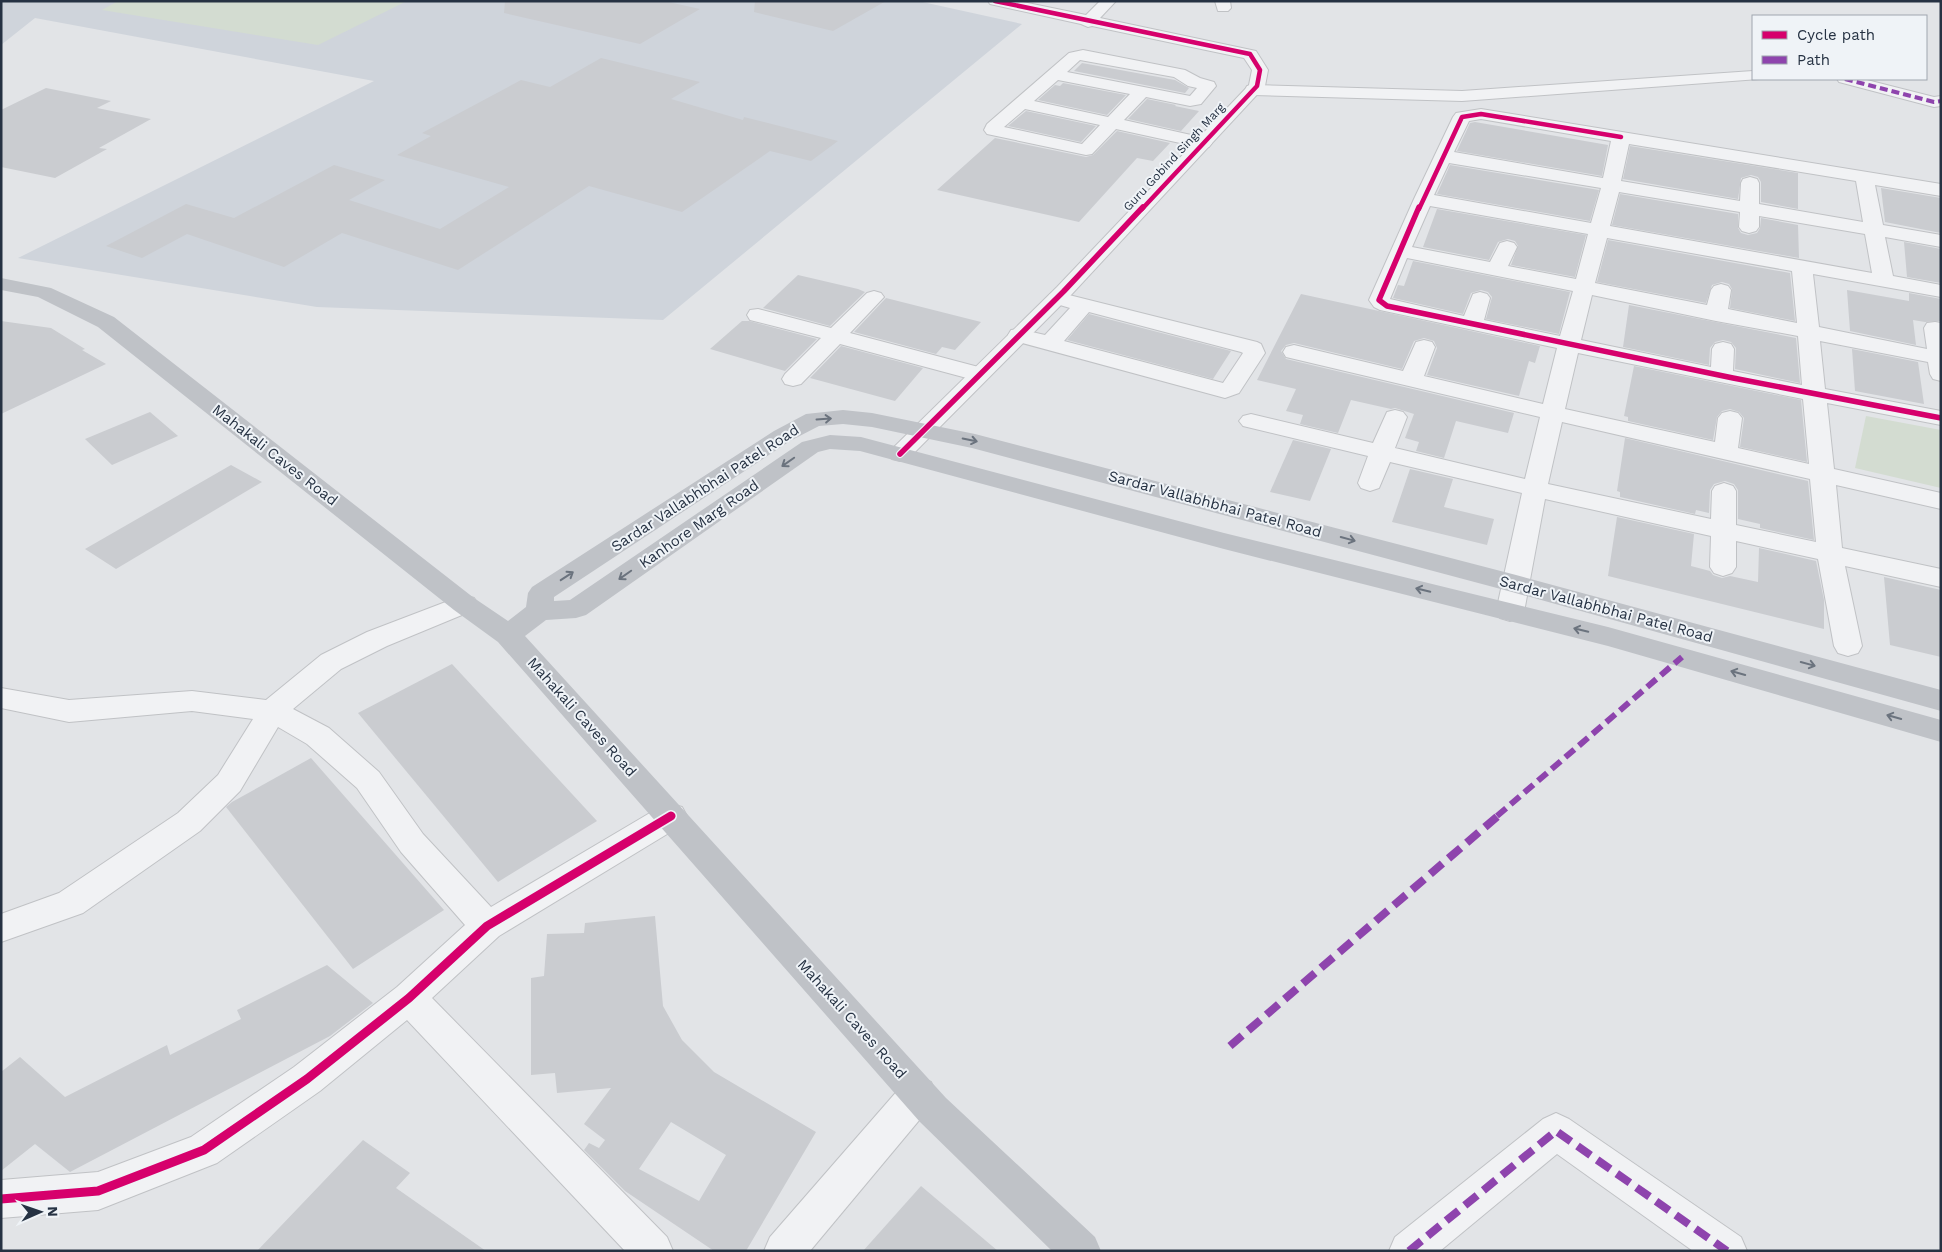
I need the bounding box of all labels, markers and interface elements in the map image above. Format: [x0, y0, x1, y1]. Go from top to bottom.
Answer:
legend [1752, 15, 1927, 80]
text: Cycle path [1797, 26, 1875, 44]
text: Path [1797, 51, 1830, 69]
street label: Guru Gobind Singh Marg [1120, 100, 1228, 214]
street label: Mahakali Caves Road [209, 400, 341, 510]
one-way arrow [815, 414, 831, 423]
street label: Sardar Vallabhbhai Patel Road [608, 420, 802, 556]
one-way arrow [962, 436, 978, 445]
one-way arrow [781, 457, 795, 467]
street label: Sardar Vallabhbhai Patel Road [1106, 467, 1324, 541]
street label: Kanhore Marg Road [636, 476, 762, 572]
one-way arrow [1339, 535, 1355, 544]
one-way arrow [619, 570, 633, 580]
one-way arrow [560, 571, 574, 582]
street label: Sardar Vallabhbhai Patel Road [1497, 572, 1715, 646]
one-way arrow [1416, 585, 1432, 594]
one-way arrow [1573, 625, 1589, 634]
street label: Mahakali Caves Road [524, 654, 640, 780]
one-way arrow [1800, 660, 1816, 669]
one-way arrow [1730, 668, 1746, 677]
one-way arrow [1886, 712, 1902, 722]
street label: Mahakali Caves Road [794, 956, 910, 1082]
north arrow [15, 1187, 65, 1237]
text: N [45, 1206, 61, 1217]

